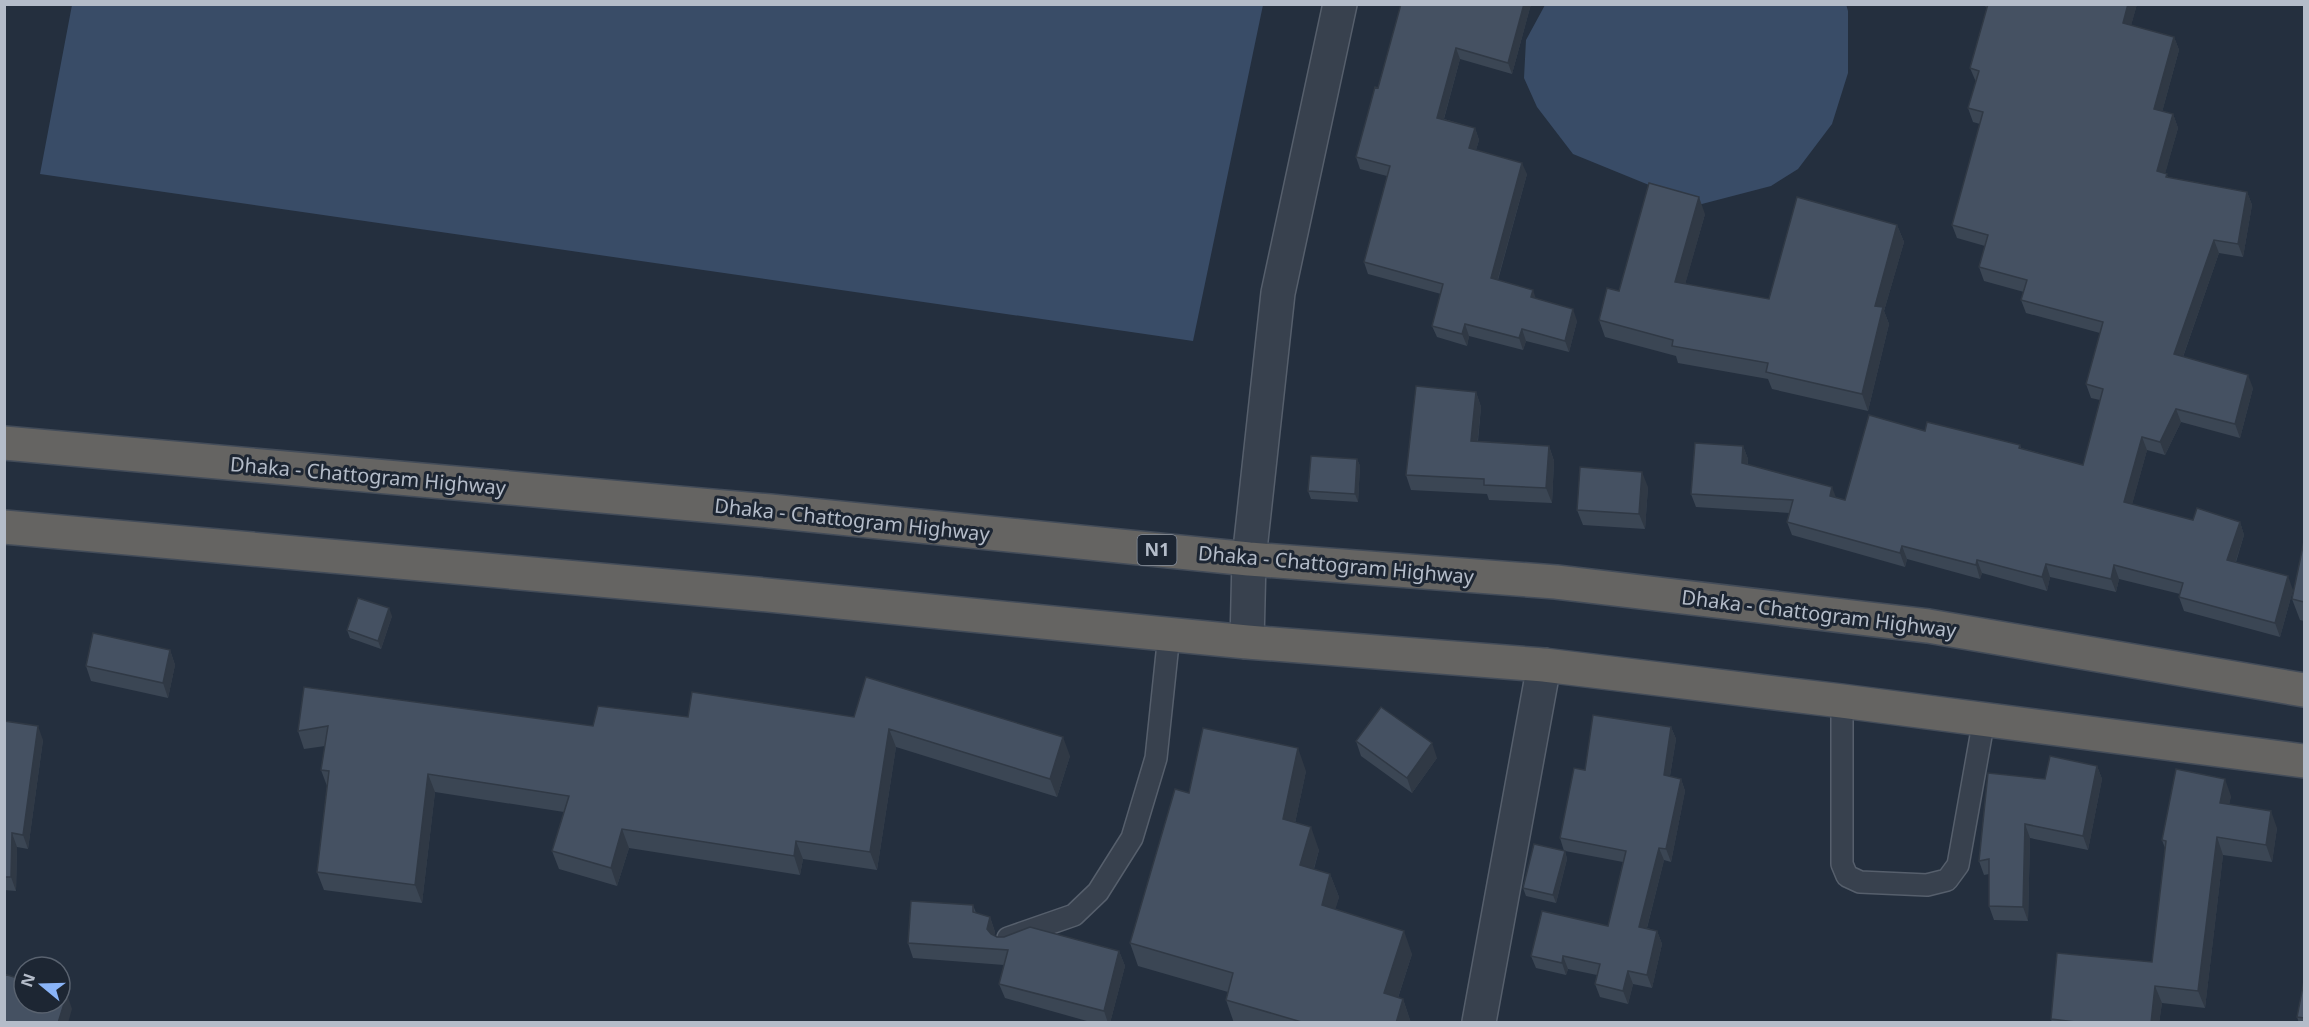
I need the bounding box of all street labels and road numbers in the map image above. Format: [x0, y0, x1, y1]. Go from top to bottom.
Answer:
street label: Dhaka - Chattogram Highway [229, 450, 508, 501]
street label: Dhaka - Chattogram Highway [713, 492, 992, 547]
road number: N1 [1138, 535, 1176, 565]
street label: Dhaka - Chattogram Highway [1197, 539, 1476, 590]
street label: Dhaka - Chattogram Highway [1680, 583, 1959, 644]

